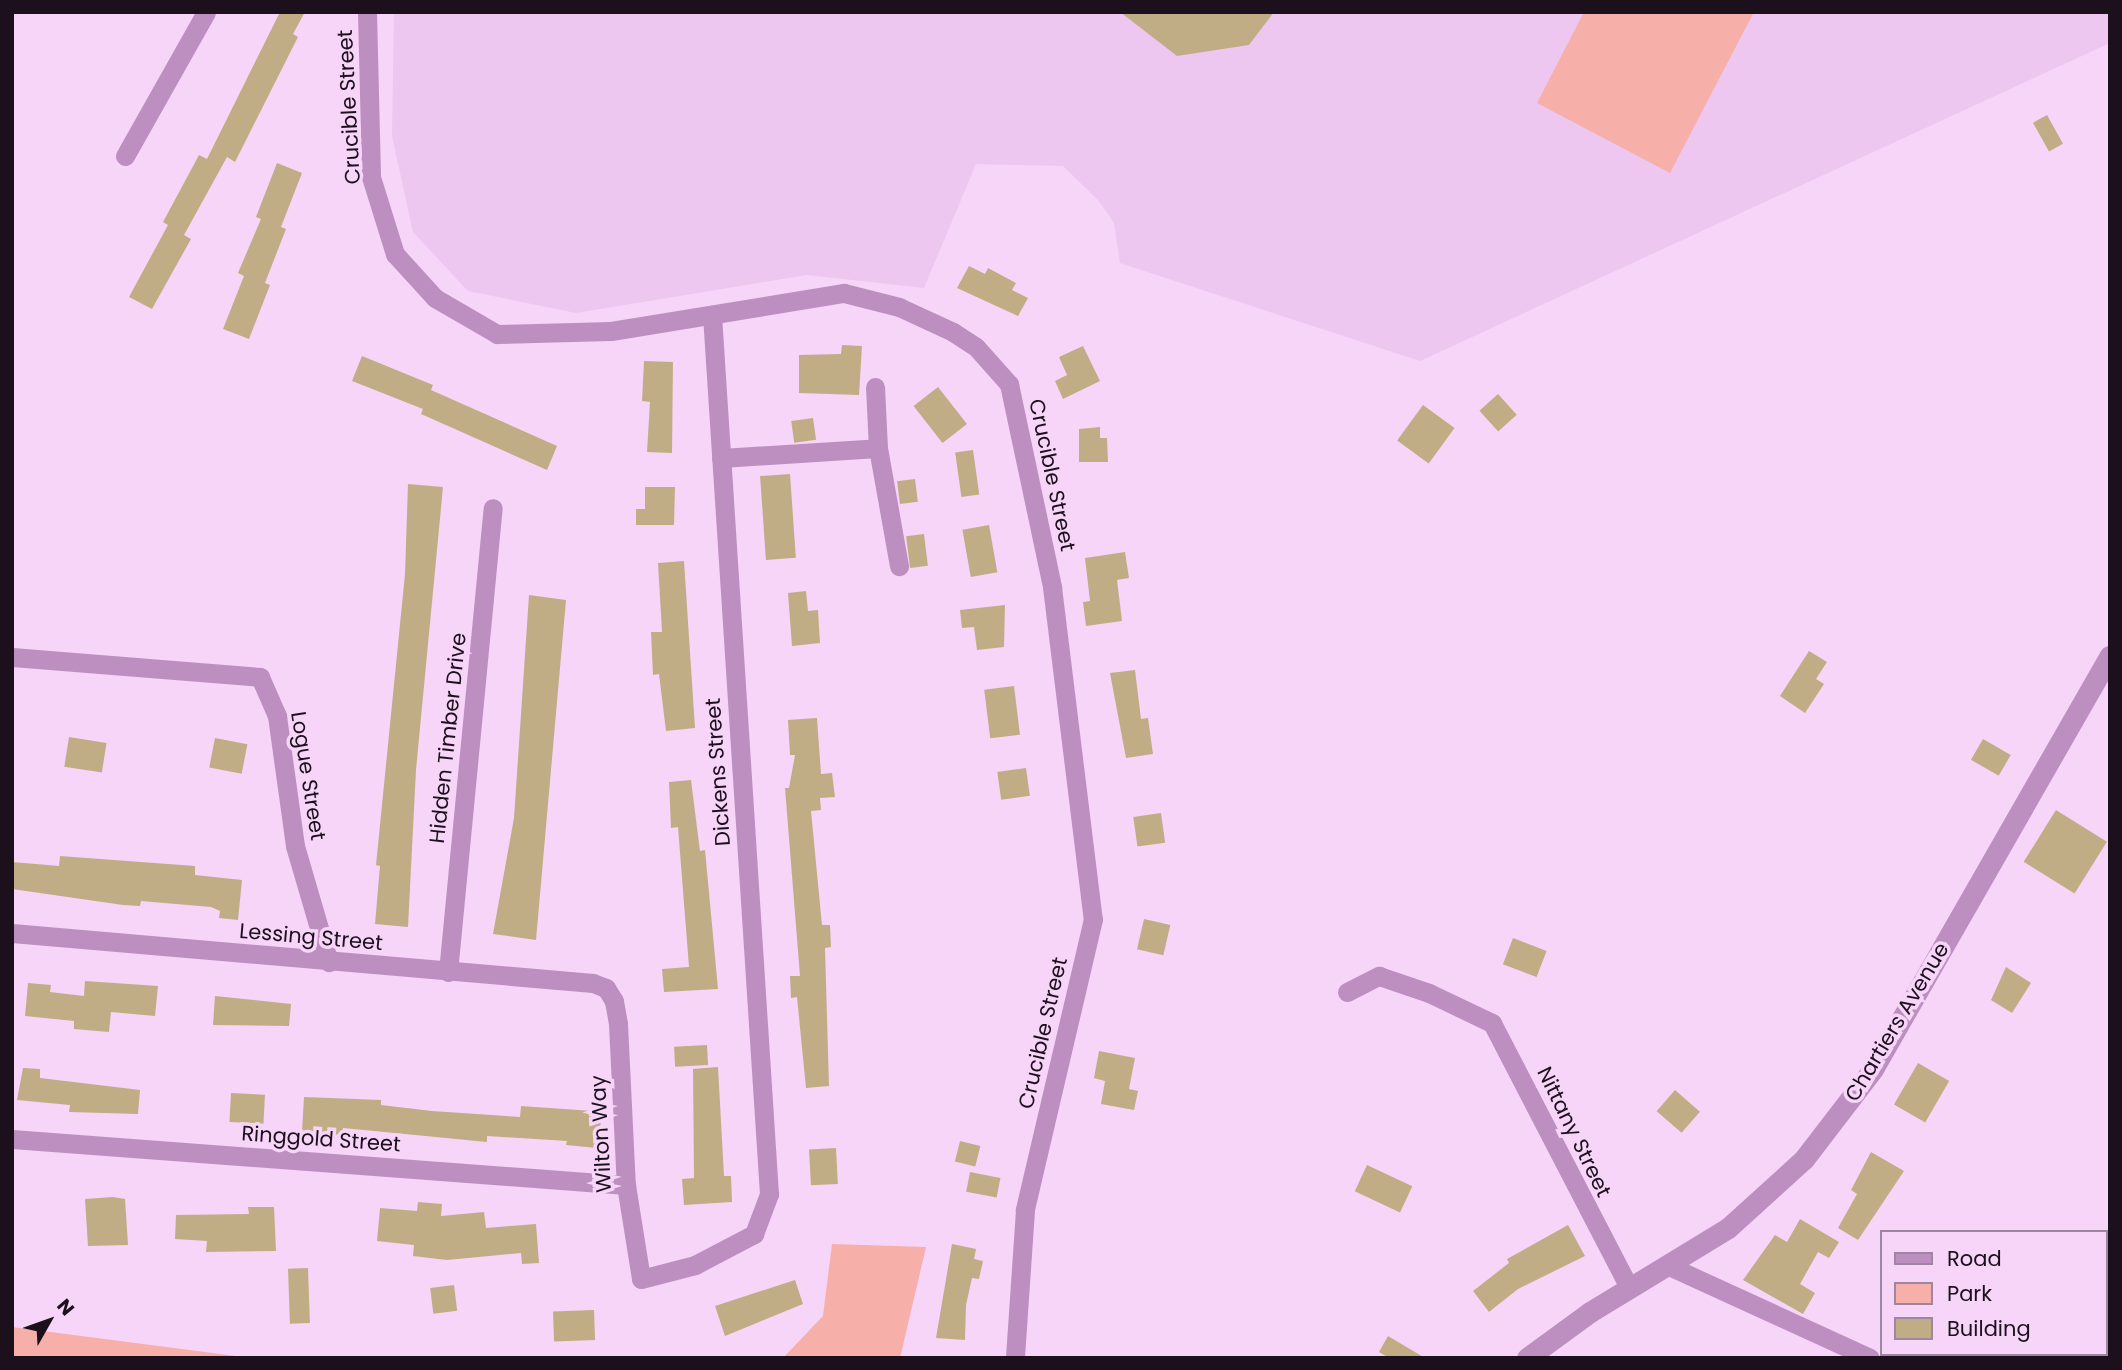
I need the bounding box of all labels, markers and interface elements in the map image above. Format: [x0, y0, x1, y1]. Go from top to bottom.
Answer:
street label: Crucible Street [332, 29, 366, 185]
street label: Crucible Street [1024, 397, 1080, 553]
street label: Hidden Timber Drive [424, 631, 472, 845]
street label: Dickens Street [700, 697, 736, 847]
street label: Logue Street [285, 710, 331, 842]
street label: Lessing Street [238, 918, 384, 956]
street label: Chartiers Avenue [1840, 938, 1954, 1106]
street label: Crucible Street [1013, 955, 1073, 1111]
street label: Nittany Street [1532, 1063, 1616, 1201]
street label: Wilton Way [585, 1075, 617, 1193]
street label: Ringgold Street [240, 1121, 402, 1157]
legend [1881, 1230, 2108, 1356]
text: Road [1947, 1244, 2002, 1273]
text: Park [1947, 1279, 1992, 1308]
north arrow [14, 1286, 84, 1356]
text: N [51, 1293, 80, 1321]
text: Building [1947, 1314, 2031, 1343]

